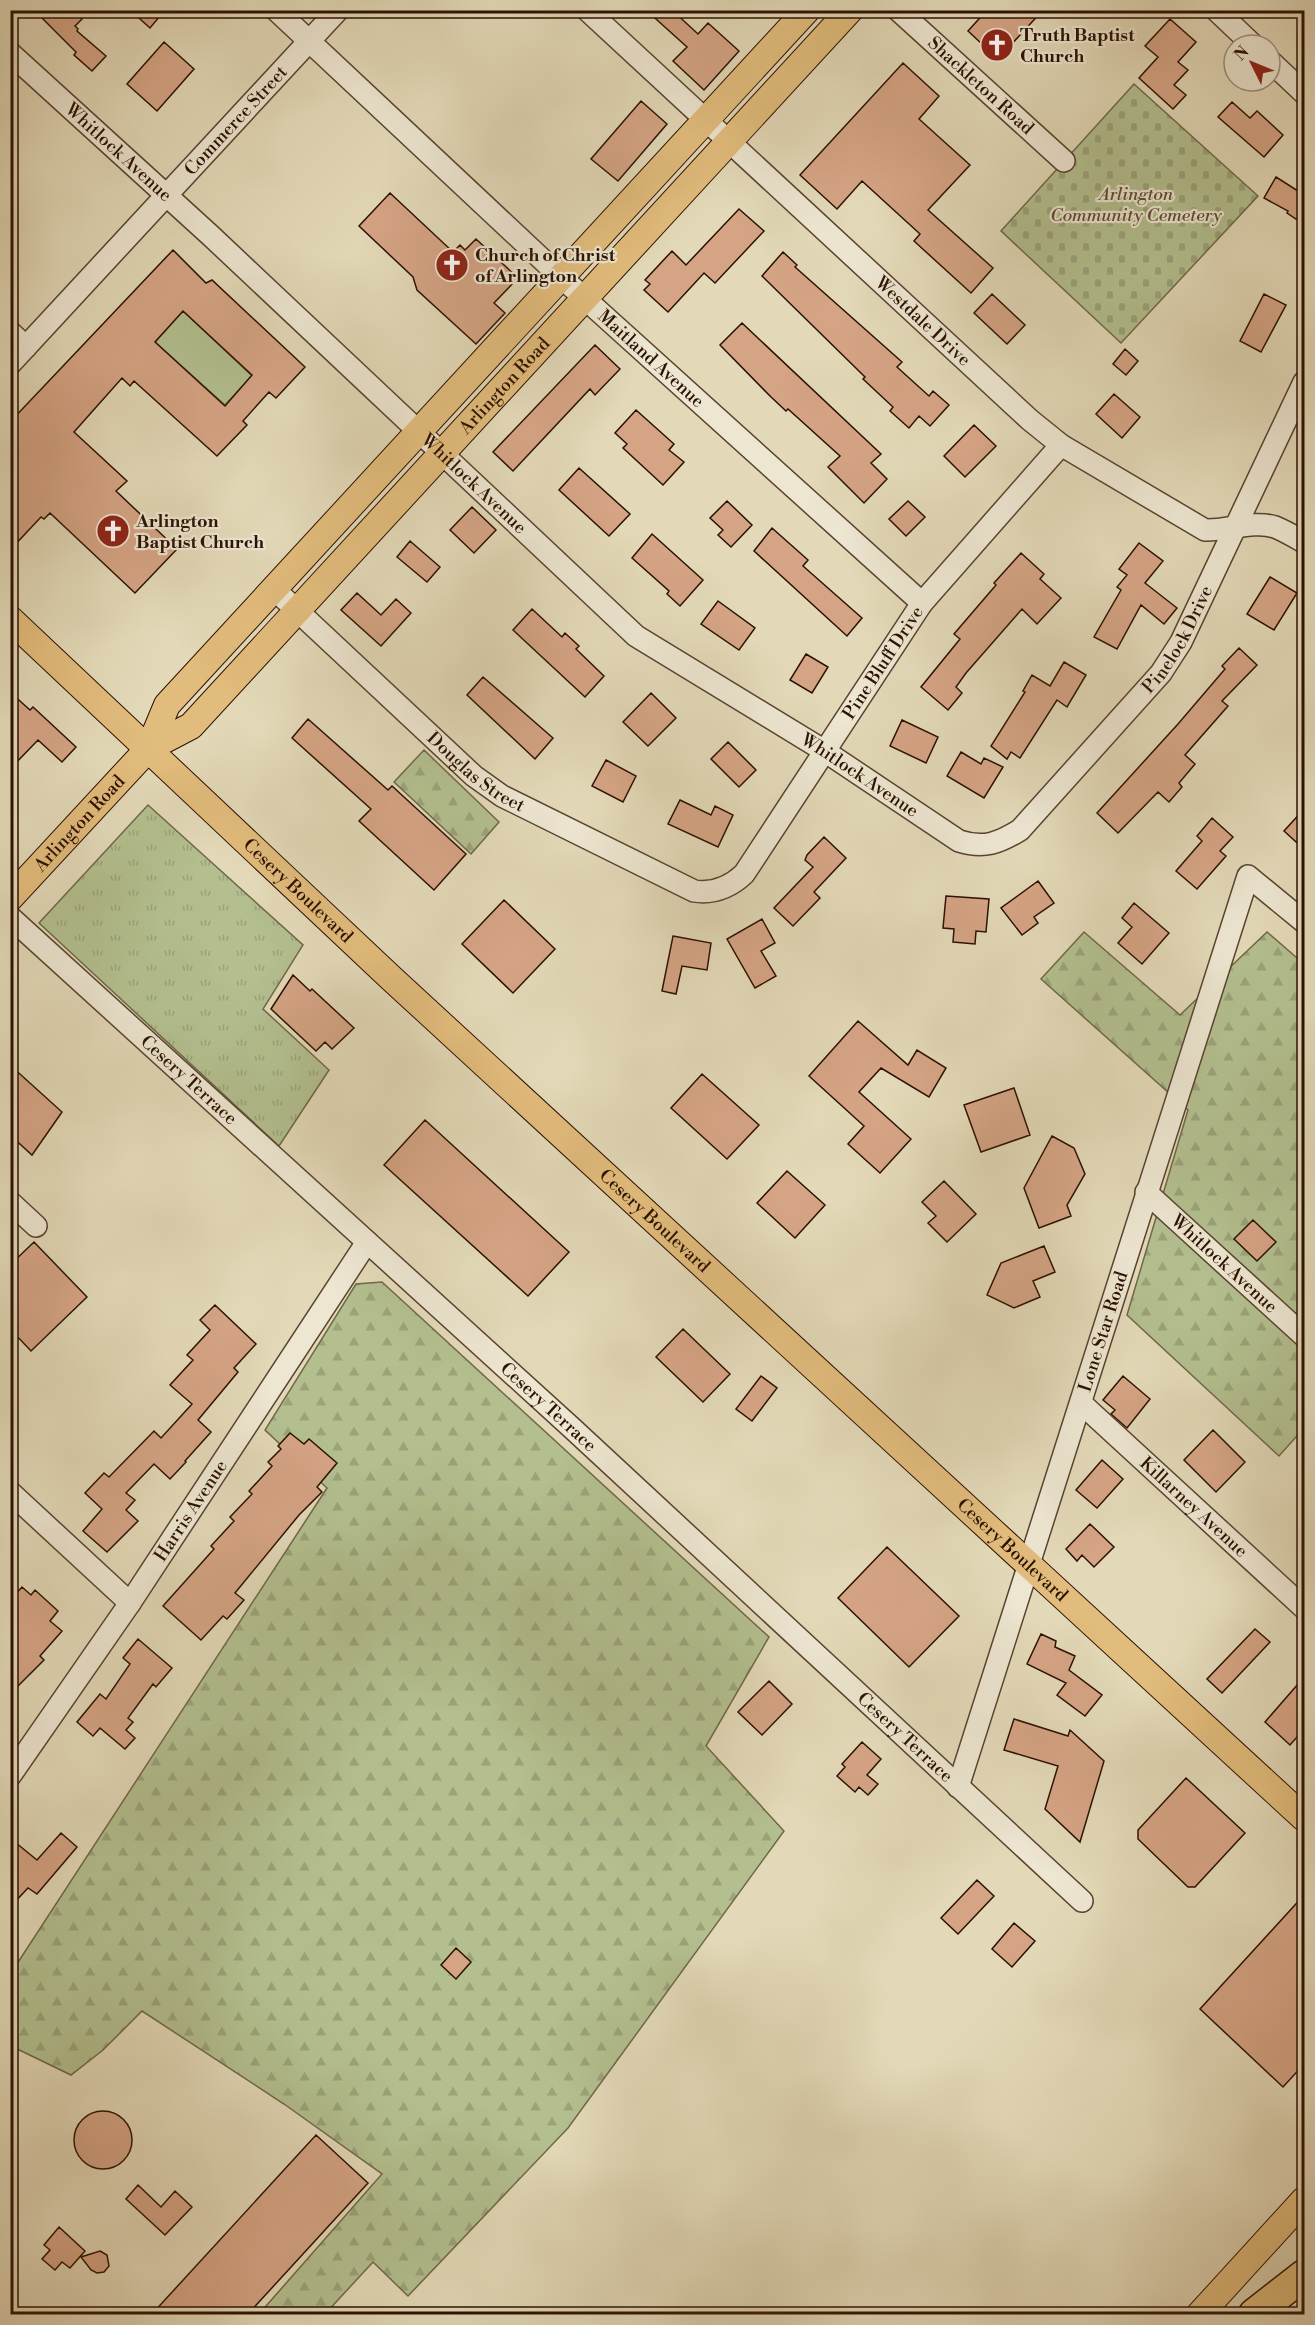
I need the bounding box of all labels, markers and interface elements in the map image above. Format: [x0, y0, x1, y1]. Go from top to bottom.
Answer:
place label: Truth Baptist Church [1020, 24, 1135, 68]
church icon: Truth Baptist Church [979, 27, 1015, 63]
street label: Shackleton Road [923, 31, 1039, 140]
north arrow [1222, 33, 1282, 93]
text: N [1230, 42, 1254, 65]
street label: Commerce Street [179, 60, 293, 180]
street label: Whitlock Avenue [60, 97, 177, 206]
park label: Arlington Community Cemetery [1050, 183, 1222, 227]
place label: Church of Christ of Arlington [475, 244, 616, 288]
church icon: Church of Christ of Arlington [434, 247, 470, 283]
street label: Westdale Drive [870, 271, 976, 371]
street label: Maitland Avenue [593, 304, 709, 413]
street label: Arlington Road [453, 332, 555, 440]
street label: Whitlock Avenue [416, 428, 532, 539]
place label: Arlington Baptist Church [135, 510, 264, 554]
church icon: Arlington Baptist Church [95, 513, 131, 549]
street label: Pinelock Drive [1137, 582, 1218, 698]
street label: Pine Bluff Drive [837, 602, 928, 724]
street label: Douglas Street [422, 727, 529, 817]
street label: Whitlock Avenue [796, 727, 923, 822]
street label: Arlington Road [28, 769, 130, 877]
street label: Cesery Boulevard [238, 833, 359, 948]
street label: Cesery Terrace [136, 1030, 242, 1130]
street label: Cesery Boulevard [595, 1164, 716, 1278]
street label: Whitlock Avenue [1165, 1208, 1283, 1318]
street label: Lone Star Road [1073, 1268, 1133, 1395]
street label: Cesery Terrace [495, 1357, 602, 1457]
street label: Killarney Avenue [1135, 1452, 1253, 1562]
street label: Harris Avenue [149, 1456, 232, 1566]
street label: Cesery Boulevard [952, 1493, 1073, 1607]
street label: Cesery Terrace [852, 1687, 958, 1787]

